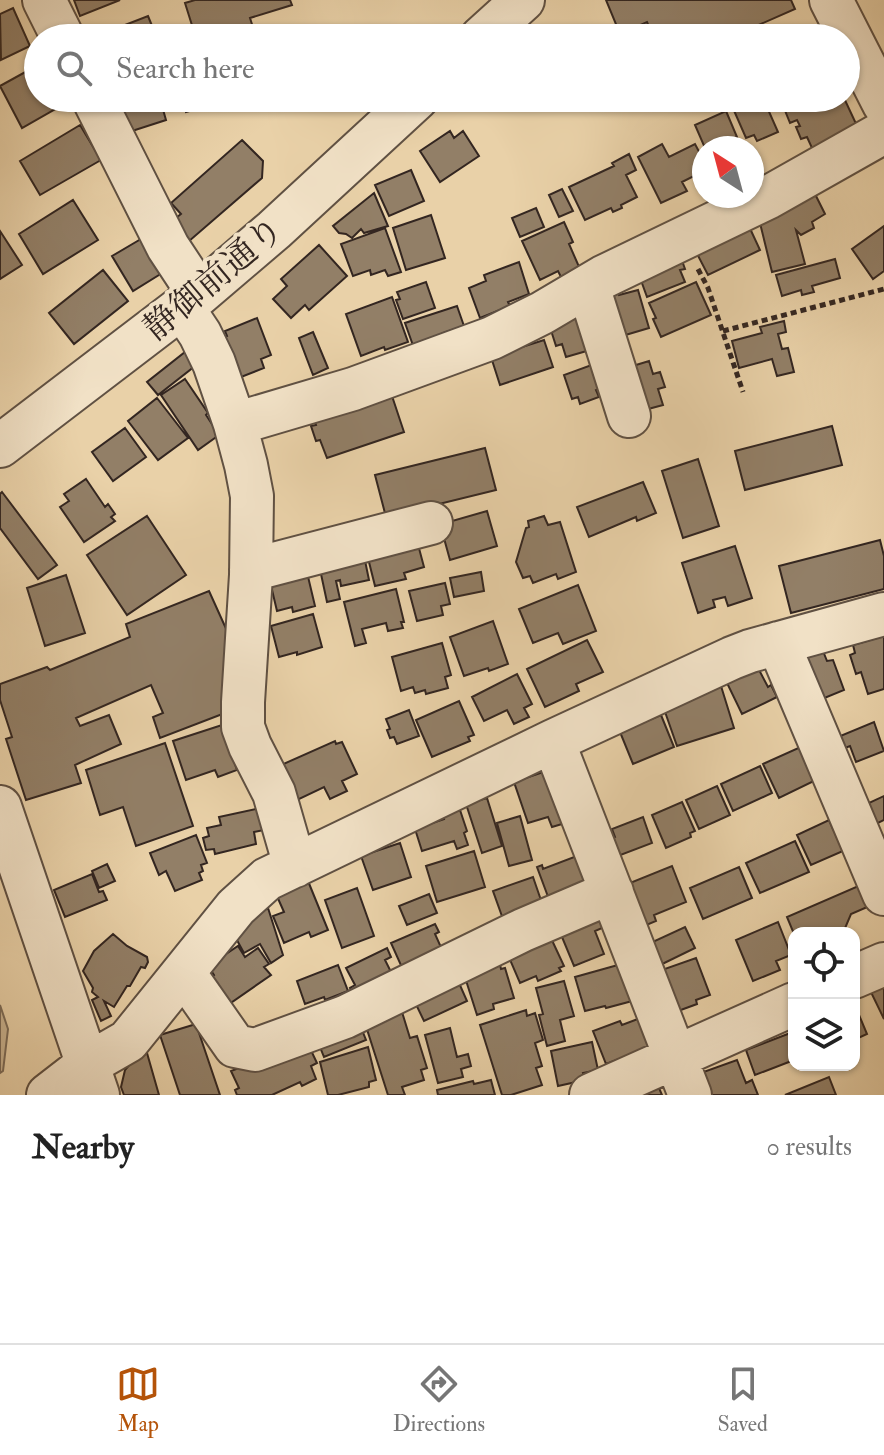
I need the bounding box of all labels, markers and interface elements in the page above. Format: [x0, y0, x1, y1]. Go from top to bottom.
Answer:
search box [24, 24, 860, 112]
icon: search [52, 46, 96, 90]
text: Search here [116, 50, 255, 87]
north arrow [692, 136, 764, 208]
street label: 静御前通り [135, 208, 293, 350]
map controls [788, 927, 860, 1071]
button: locate [788, 927, 860, 999]
button: layers [788, 999, 860, 1071]
text: Nearby [32, 1126, 134, 1169]
text: 0 results [767, 1131, 852, 1163]
tab: Map [116, 1362, 160, 1438]
tab: Directions [393, 1362, 485, 1438]
tab: Saved [718, 1362, 768, 1438]

